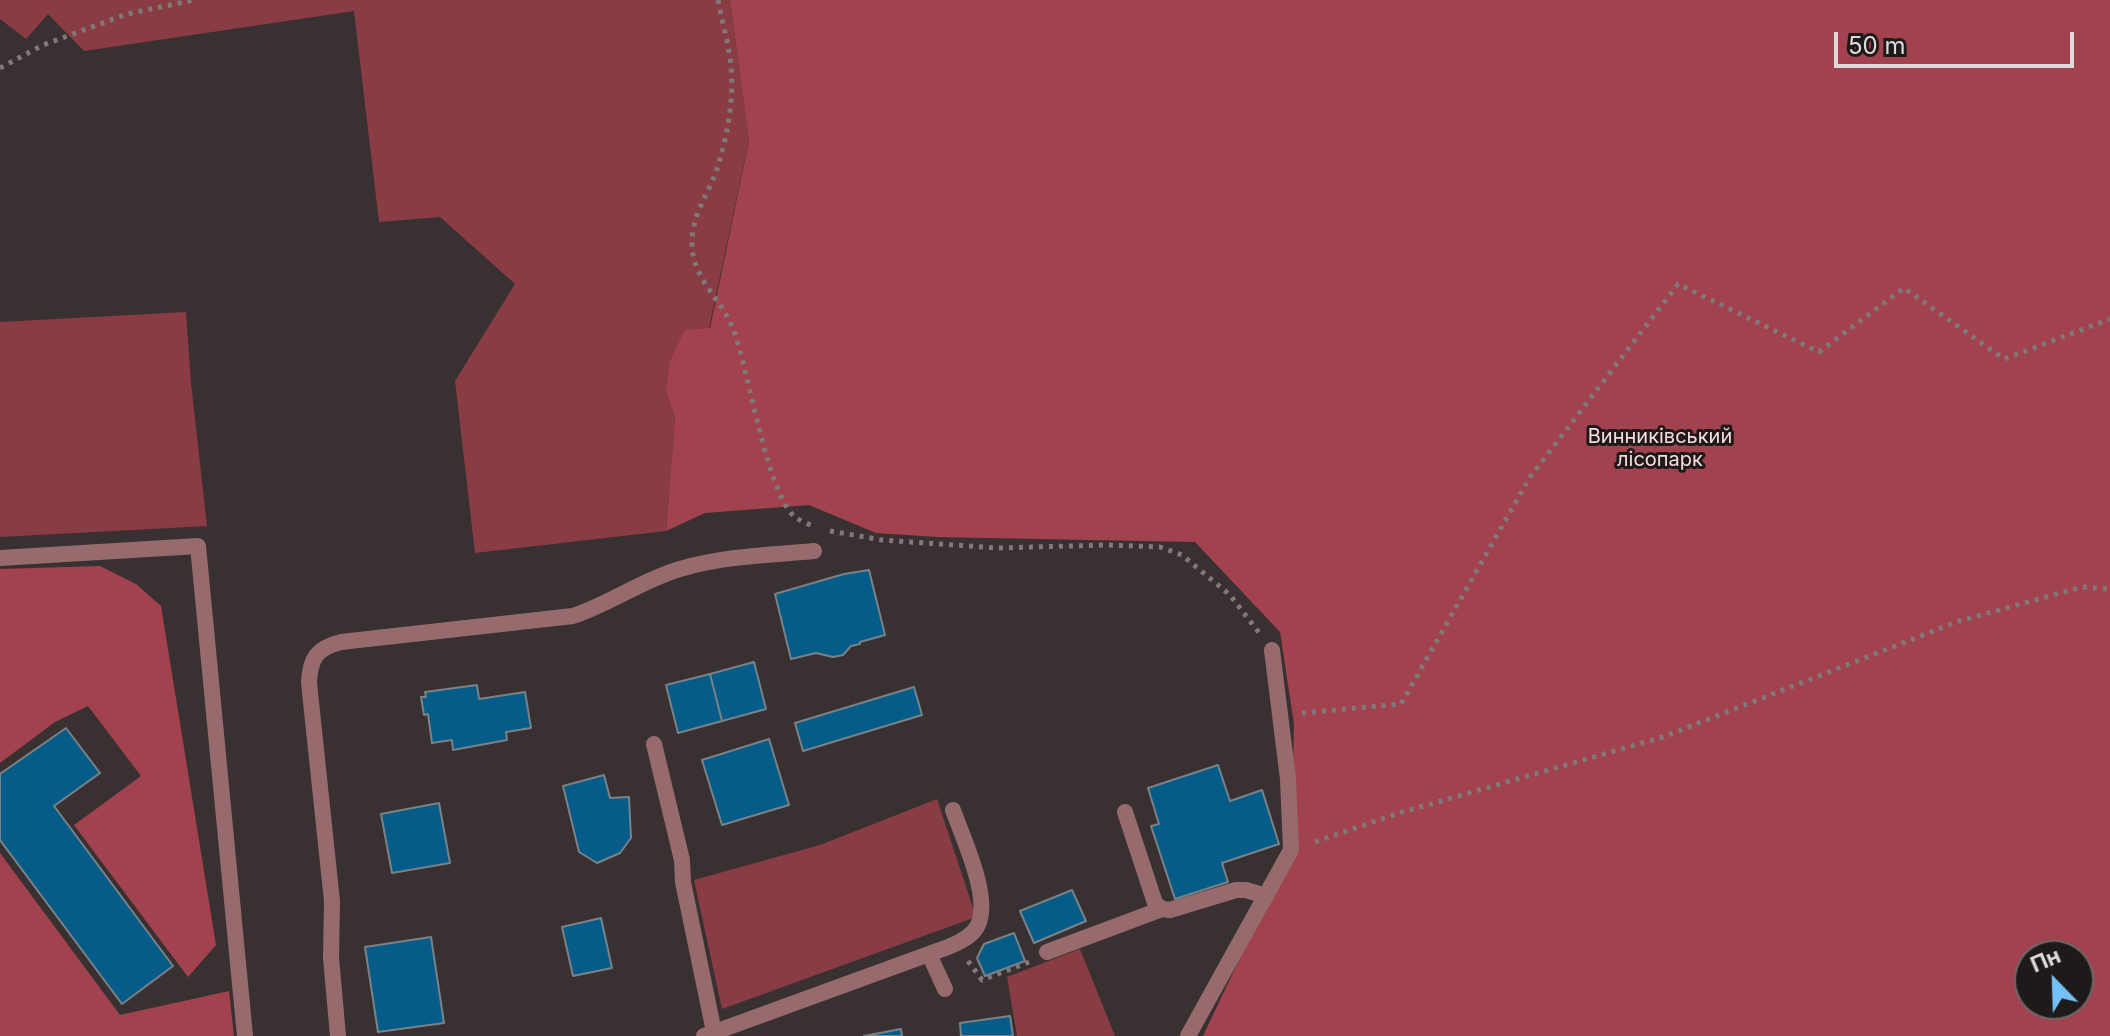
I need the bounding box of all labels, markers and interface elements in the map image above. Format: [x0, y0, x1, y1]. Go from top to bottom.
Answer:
scale bar [1838, 16, 2078, 66]
text: 50 m [1848, 31, 1906, 60]
park label: Винниківський лісопарк [1588, 425, 1732, 472]
north arrow [2014, 940, 2094, 1020]
text: Пн [2026, 942, 2064, 978]

